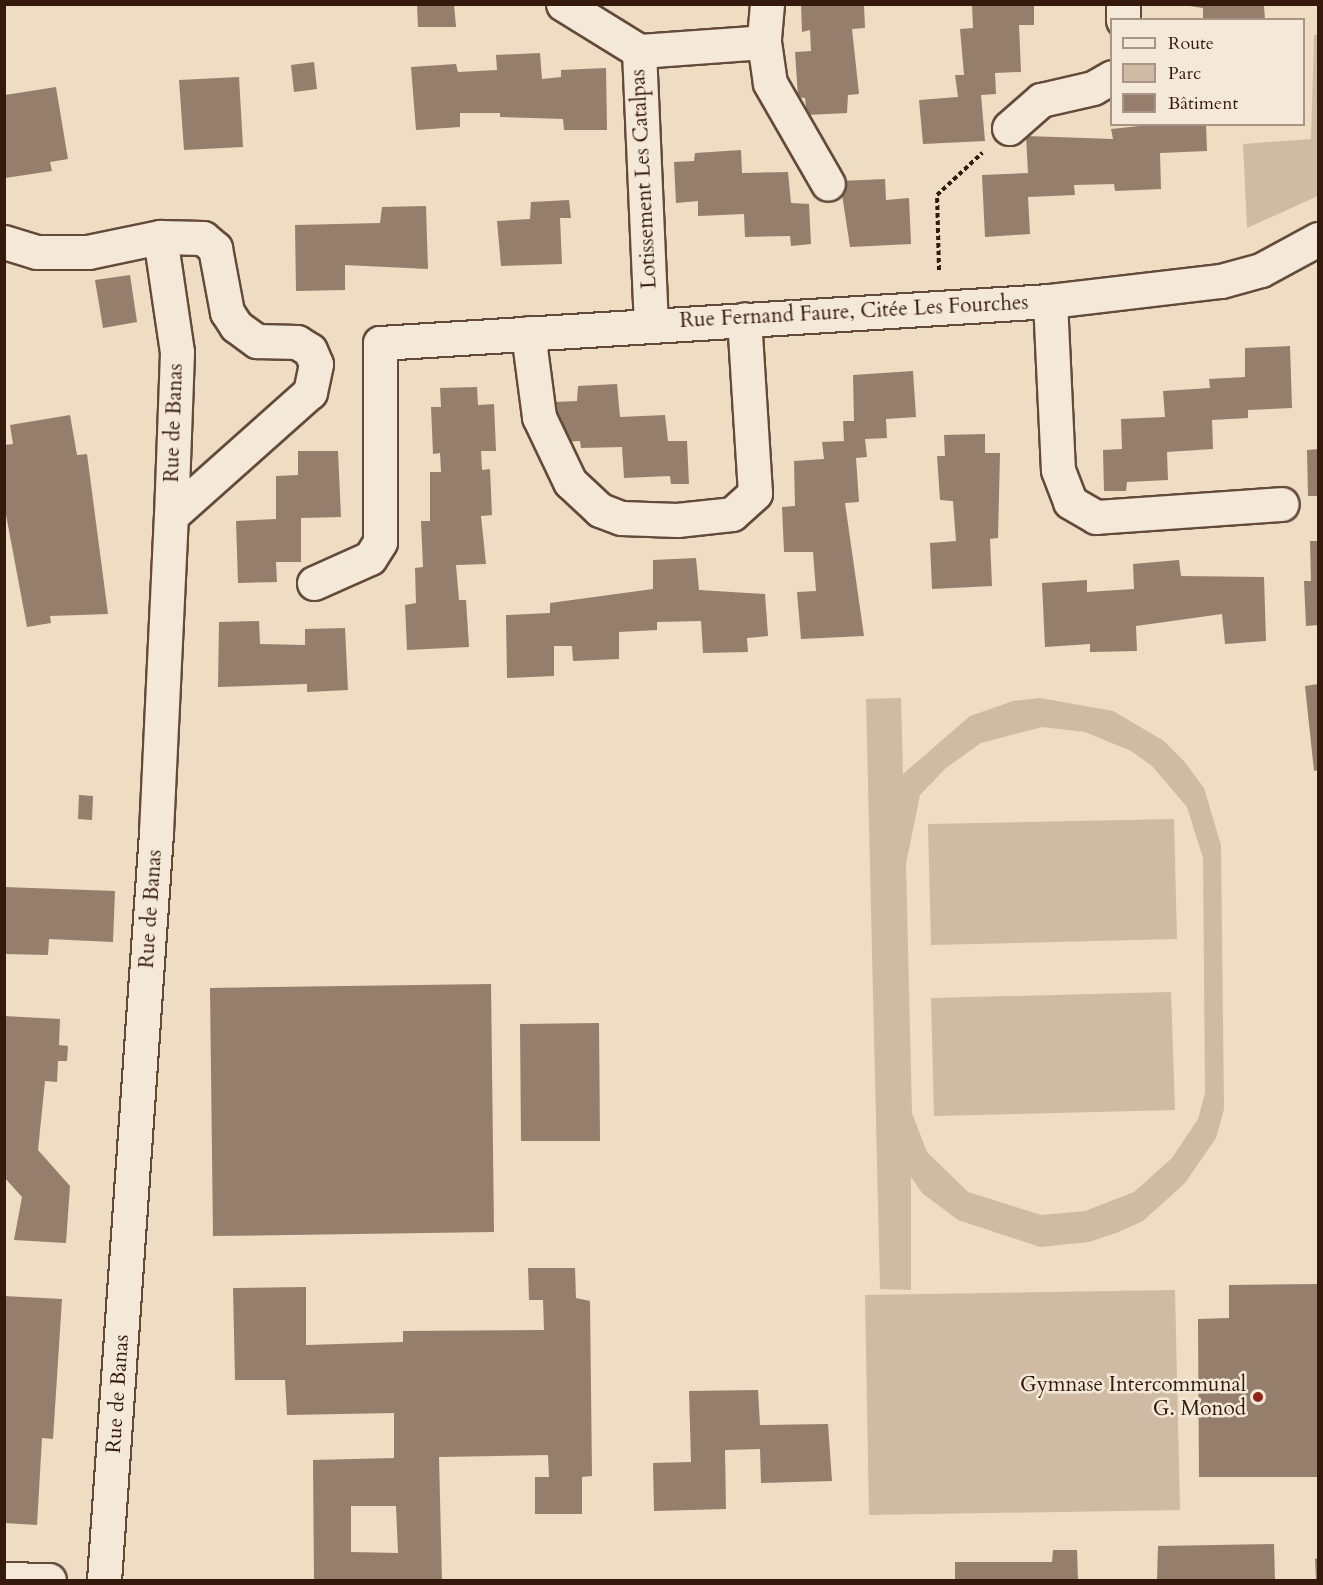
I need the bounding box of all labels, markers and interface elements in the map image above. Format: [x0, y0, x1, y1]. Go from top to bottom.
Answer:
legend [1110, 18, 1305, 126]
text: Route [1168, 31, 1214, 56]
text: Parc [1168, 61, 1201, 86]
street label: Lotissement Les Catalpas [626, 68, 662, 290]
text: Bâtiment [1168, 91, 1238, 116]
street label: Rue Fernand Faure, Citée Les Fourches [679, 290, 1029, 334]
street label: Rue de Banas [159, 363, 189, 483]
street label: Rue de Banas [134, 849, 168, 969]
street label: Rue de Banas [101, 1334, 135, 1454]
place label: Gymnase Intercommunal G. Monod [1020, 1372, 1246, 1422]
marker: Gymnase Intercommunal G. Monod [1251, 1390, 1265, 1404]

